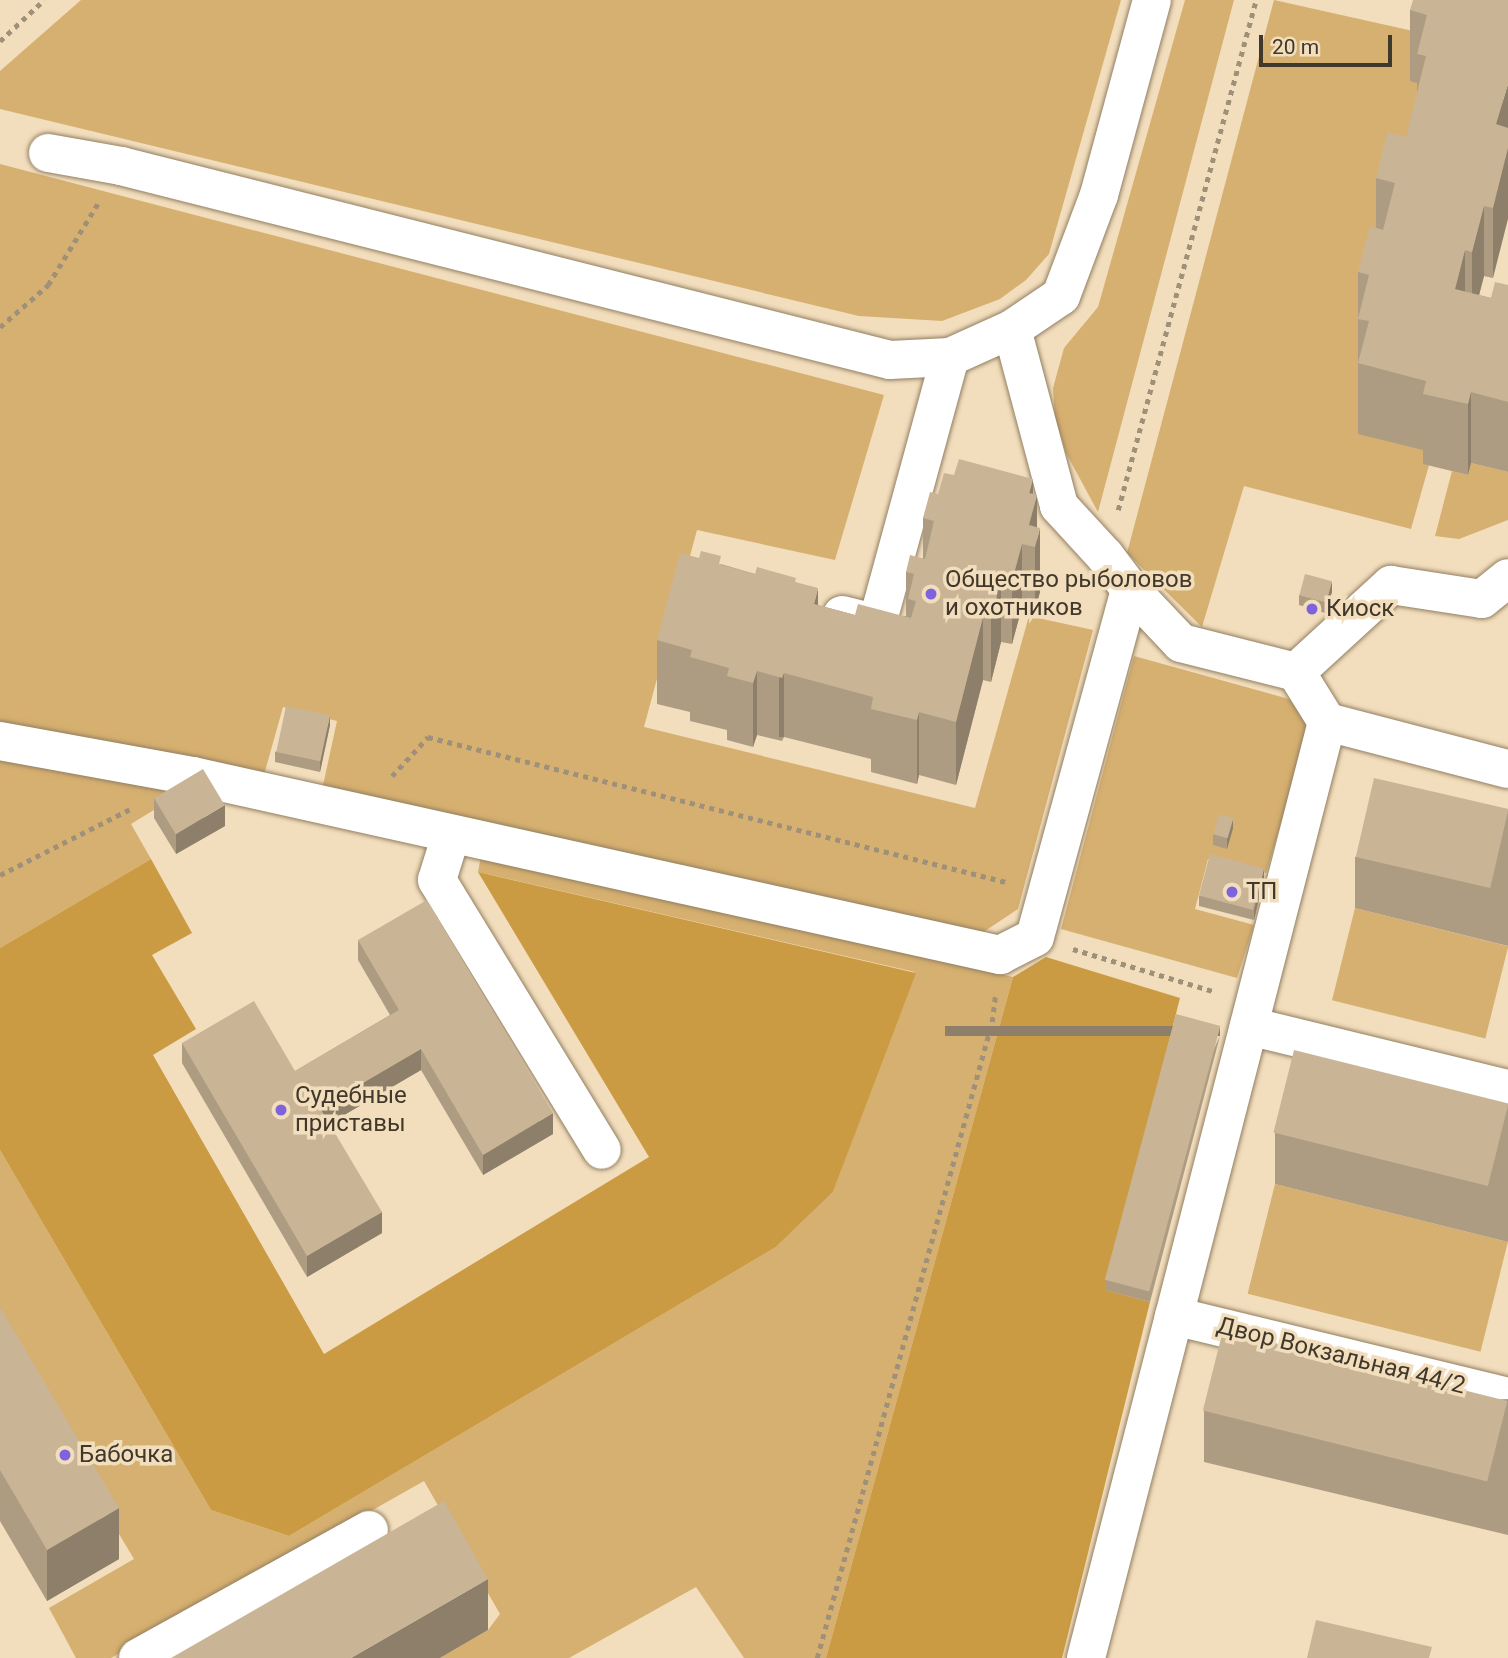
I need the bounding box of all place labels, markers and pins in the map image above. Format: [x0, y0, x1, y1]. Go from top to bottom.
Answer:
place label: Общество рыболовов и охотников [945, 566, 1192, 622]
marker: Общество рыболовов и охотников [923, 586, 939, 602]
place label: Киоск [1326, 595, 1394, 623]
marker: Киоск [1304, 601, 1320, 617]
place label: ТП [1246, 878, 1277, 906]
marker: ТП [1224, 884, 1240, 900]
place label: Судебные приставы [295, 1082, 407, 1138]
marker: Судебные приставы [273, 1102, 289, 1118]
place label: Бабочка [79, 1441, 173, 1469]
marker: Бабочка [57, 1447, 73, 1463]

